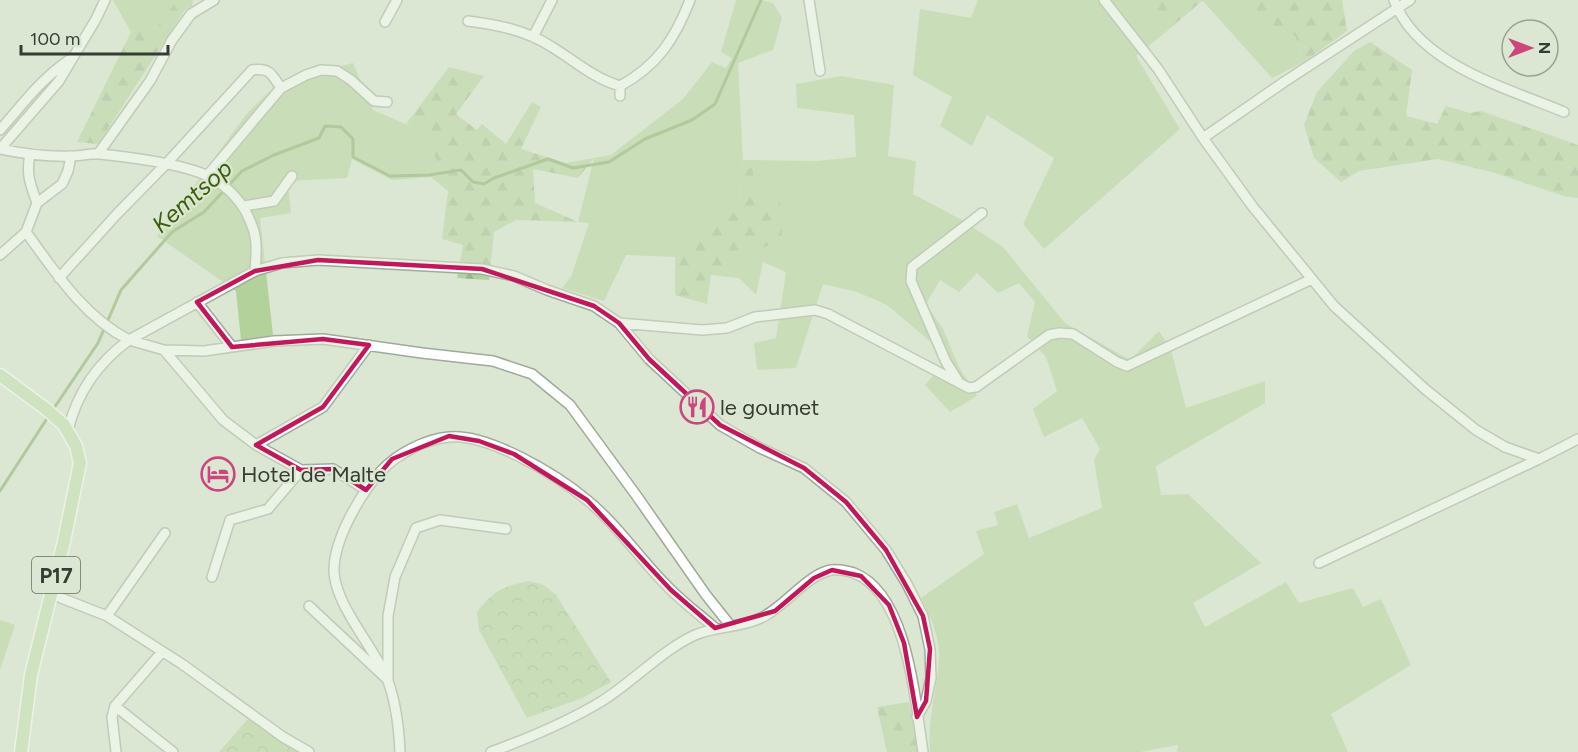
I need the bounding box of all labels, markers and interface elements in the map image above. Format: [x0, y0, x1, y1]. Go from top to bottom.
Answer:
scale bar [21, 18, 168, 56]
north arrow [1500, 18, 1560, 78]
text: 100 m [30, 28, 80, 50]
text: N [1535, 42, 1554, 54]
water label: Kemtsop [146, 153, 238, 239]
restaurant icon: le goumet [679, 389, 715, 425]
place label: le goumet [720, 394, 819, 421]
hotel icon: Hotel de Malte [200, 456, 236, 492]
place label: Hotel de Malte [241, 461, 386, 488]
road number: P17 [32, 557, 80, 593]

